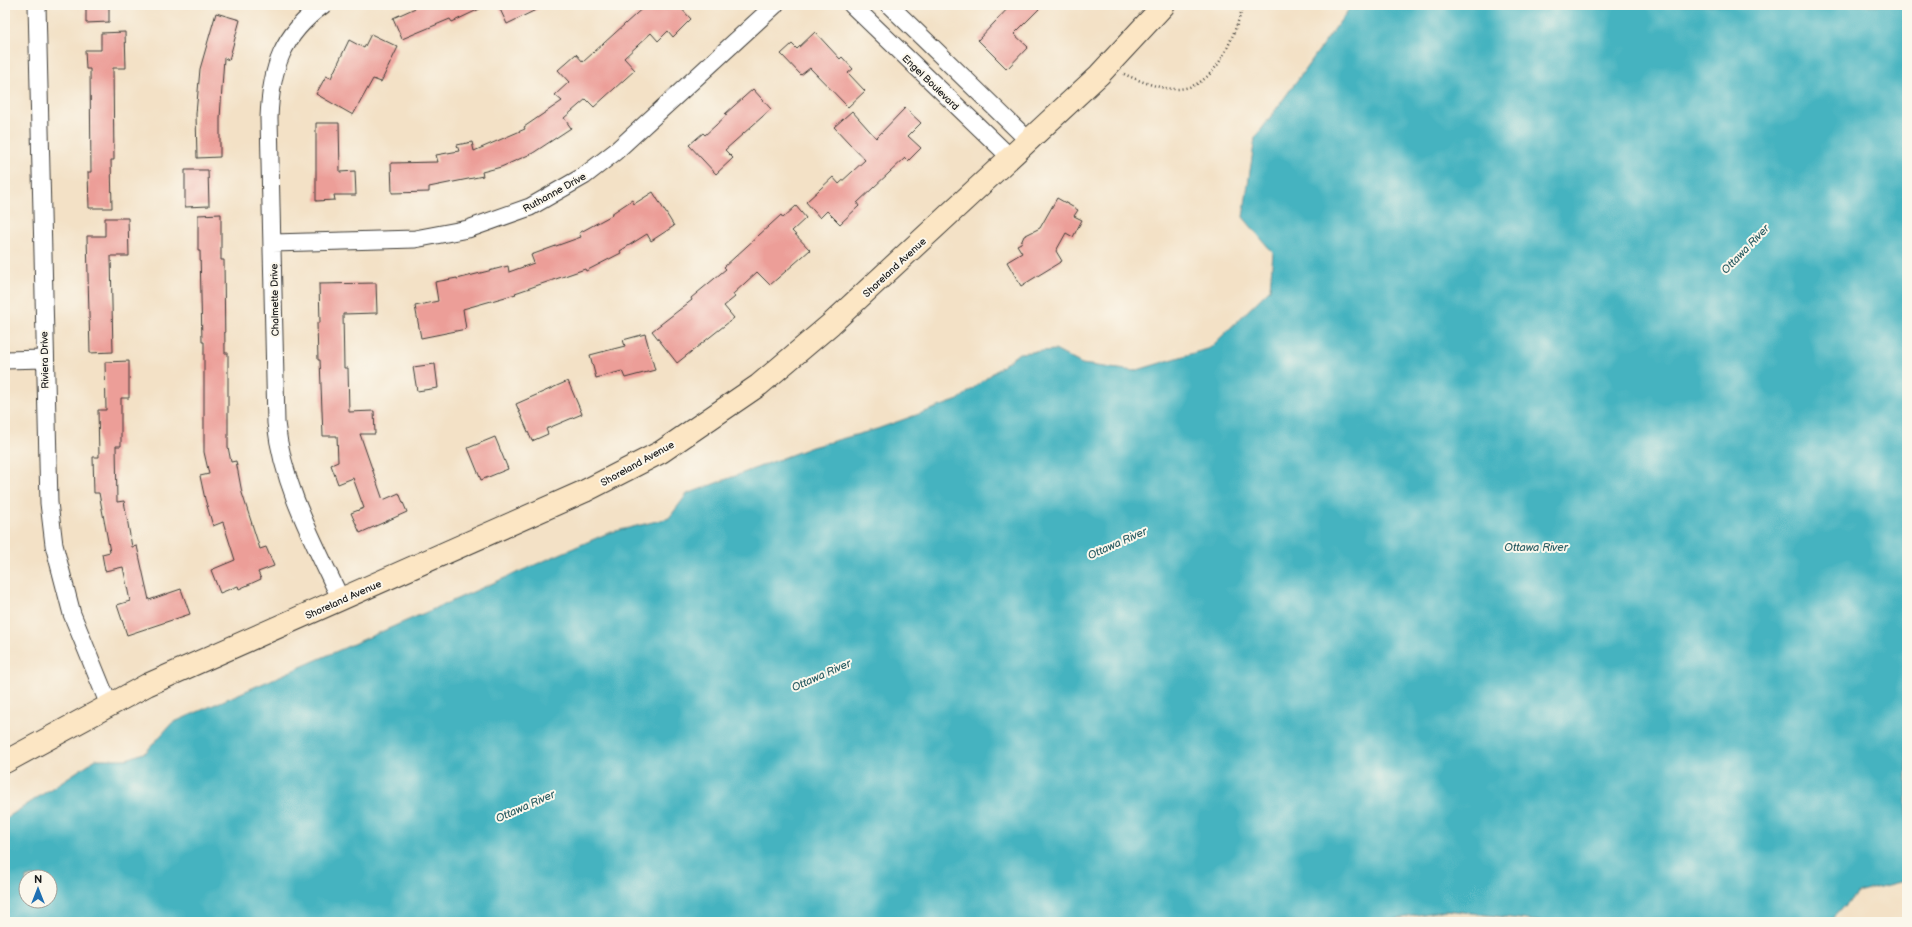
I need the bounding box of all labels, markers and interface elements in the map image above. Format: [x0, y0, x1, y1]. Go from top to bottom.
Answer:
street label: Engel Boulevard [899, 53, 961, 113]
street label: Ruthanne Drive [521, 171, 588, 215]
water label: Ottawa River [1719, 221, 1773, 277]
street label: Shoreland Avenue [861, 235, 929, 300]
street label: Chalmette Drive [268, 263, 282, 336]
street label: Riviera Drive [38, 331, 52, 389]
street label: Shoreland Avenue [599, 439, 676, 489]
water label: Ottawa River [1086, 524, 1150, 562]
water label: Ottawa River [1504, 541, 1569, 554]
street label: Shoreland Avenue [303, 578, 383, 622]
water label: Ottawa River [790, 656, 854, 694]
water label: Ottawa River [494, 787, 558, 825]
north arrow [18, 869, 58, 909]
text: N [34, 873, 42, 886]

